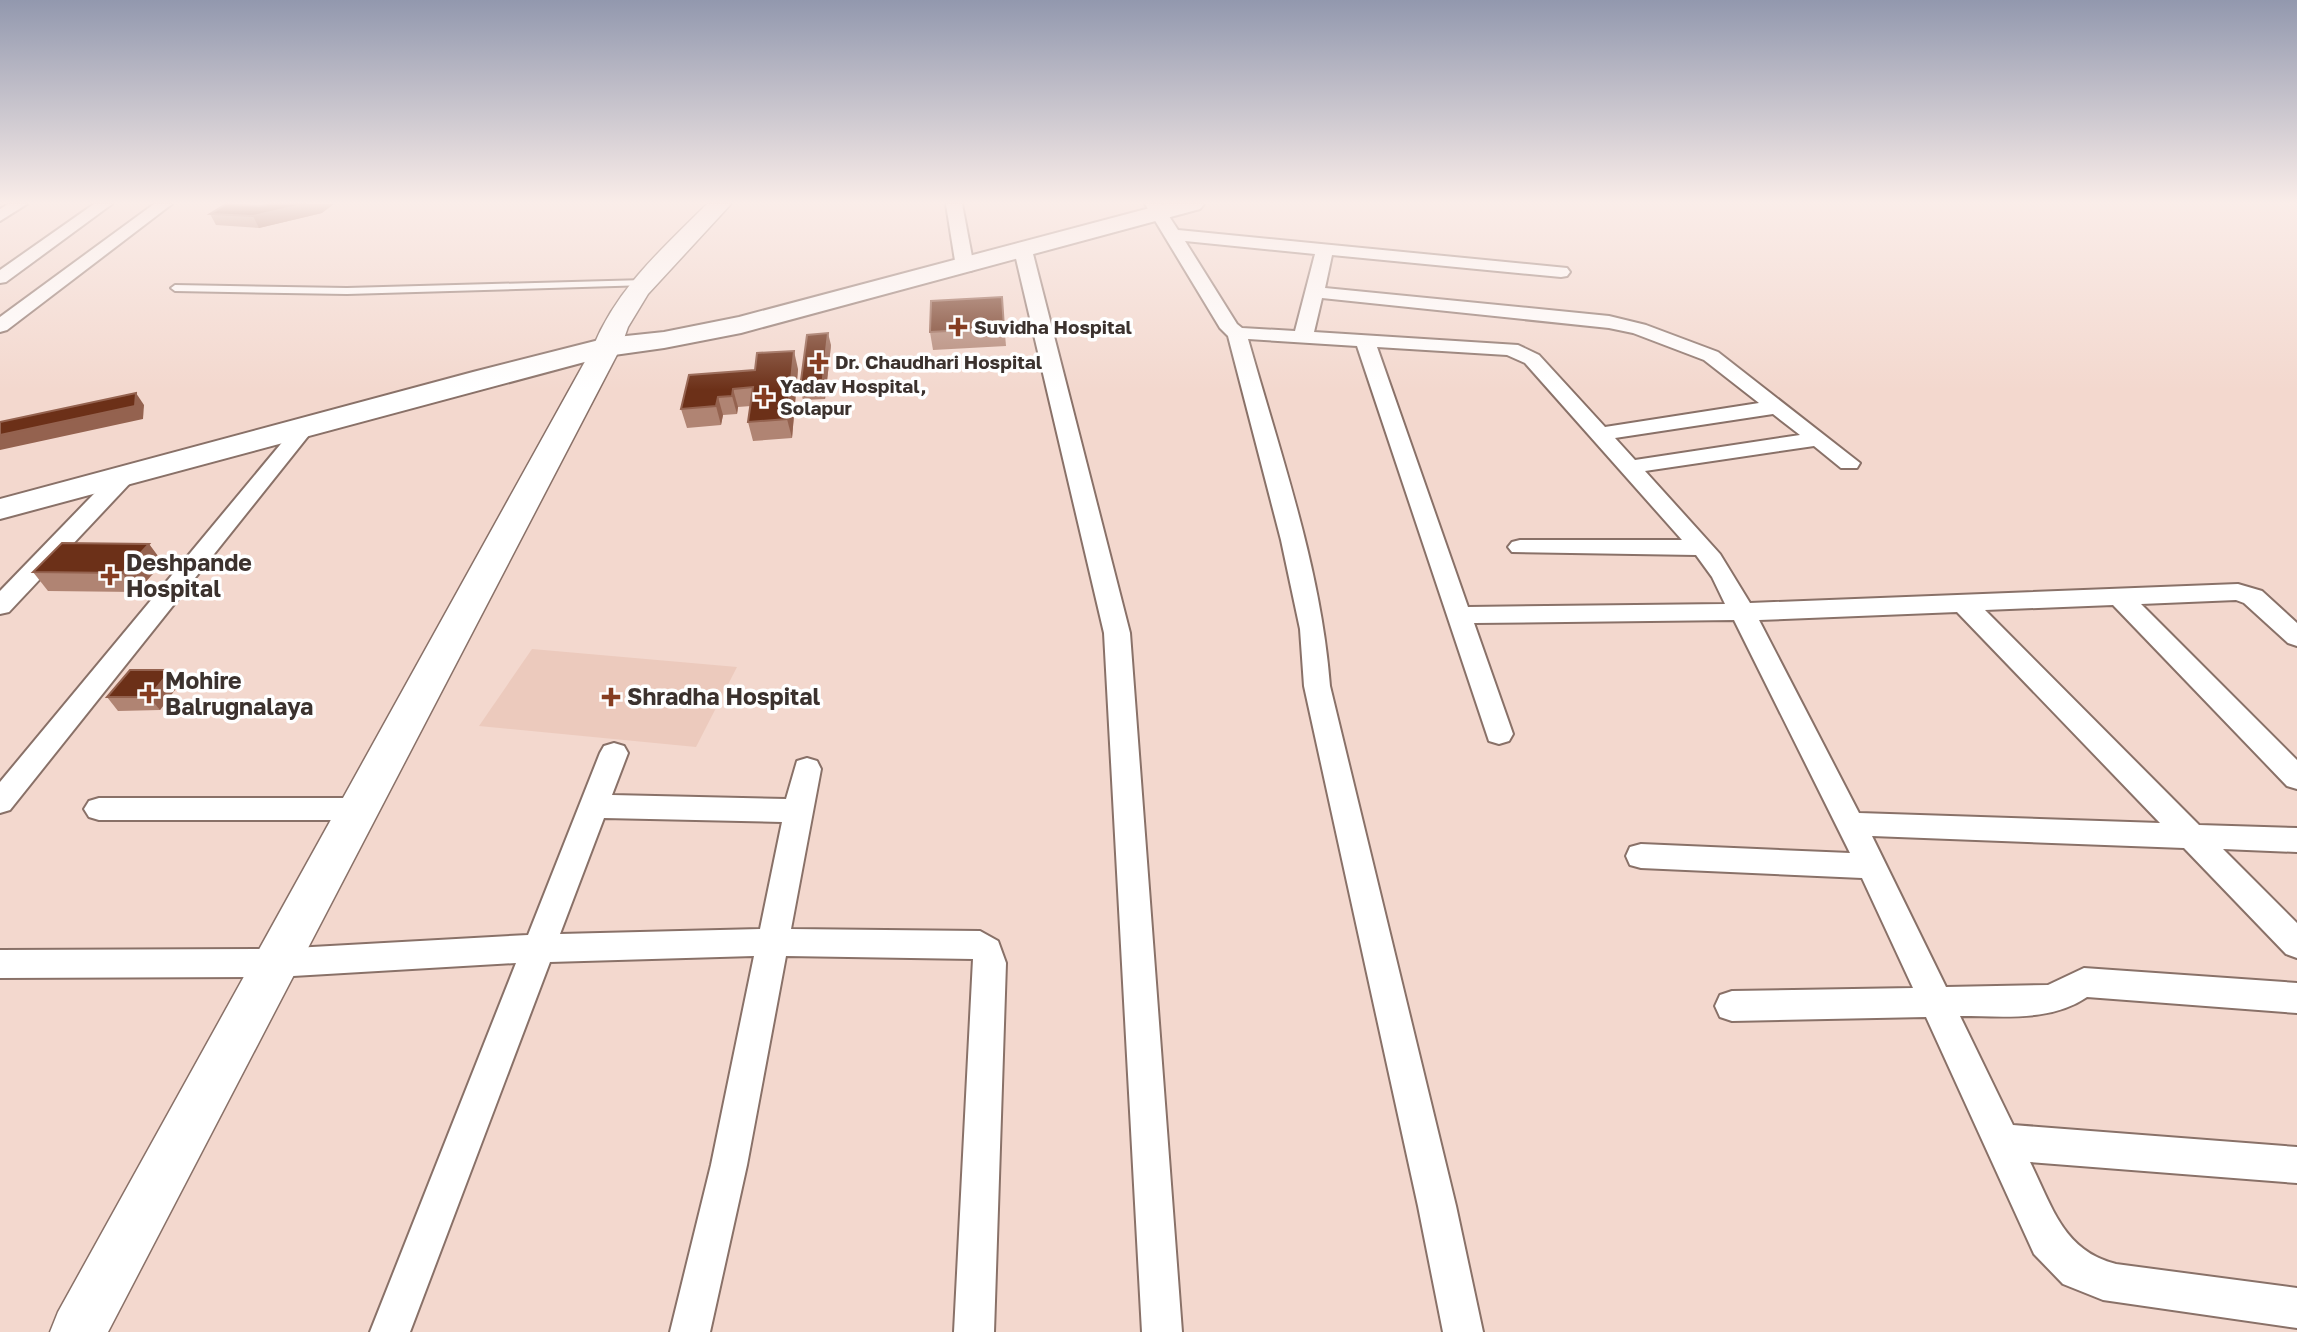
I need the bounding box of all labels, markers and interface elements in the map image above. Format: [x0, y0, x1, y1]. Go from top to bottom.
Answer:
place label: Suvidha Hospital [974, 315, 1132, 338]
marker: Suvidha Hospital [948, 317, 968, 337]
place label: Dr. Chaudhari Hospital [835, 350, 1042, 373]
marker: Dr. Chaudhari Hospital [809, 352, 829, 372]
place label: Yadav Hospital, Solapur [780, 374, 927, 419]
marker: Yadav Hospital, Solapur [754, 387, 774, 407]
place label: Deshpande Hospital [126, 548, 252, 602]
marker: Deshpande Hospital [100, 566, 120, 586]
place label: Mohire Balrugnalaya [165, 666, 313, 720]
place label: Shradha Hospital [627, 682, 821, 710]
marker: Mohire Balrugnalaya [139, 684, 159, 704]
marker: Shradha Hospital [601, 687, 621, 707]

